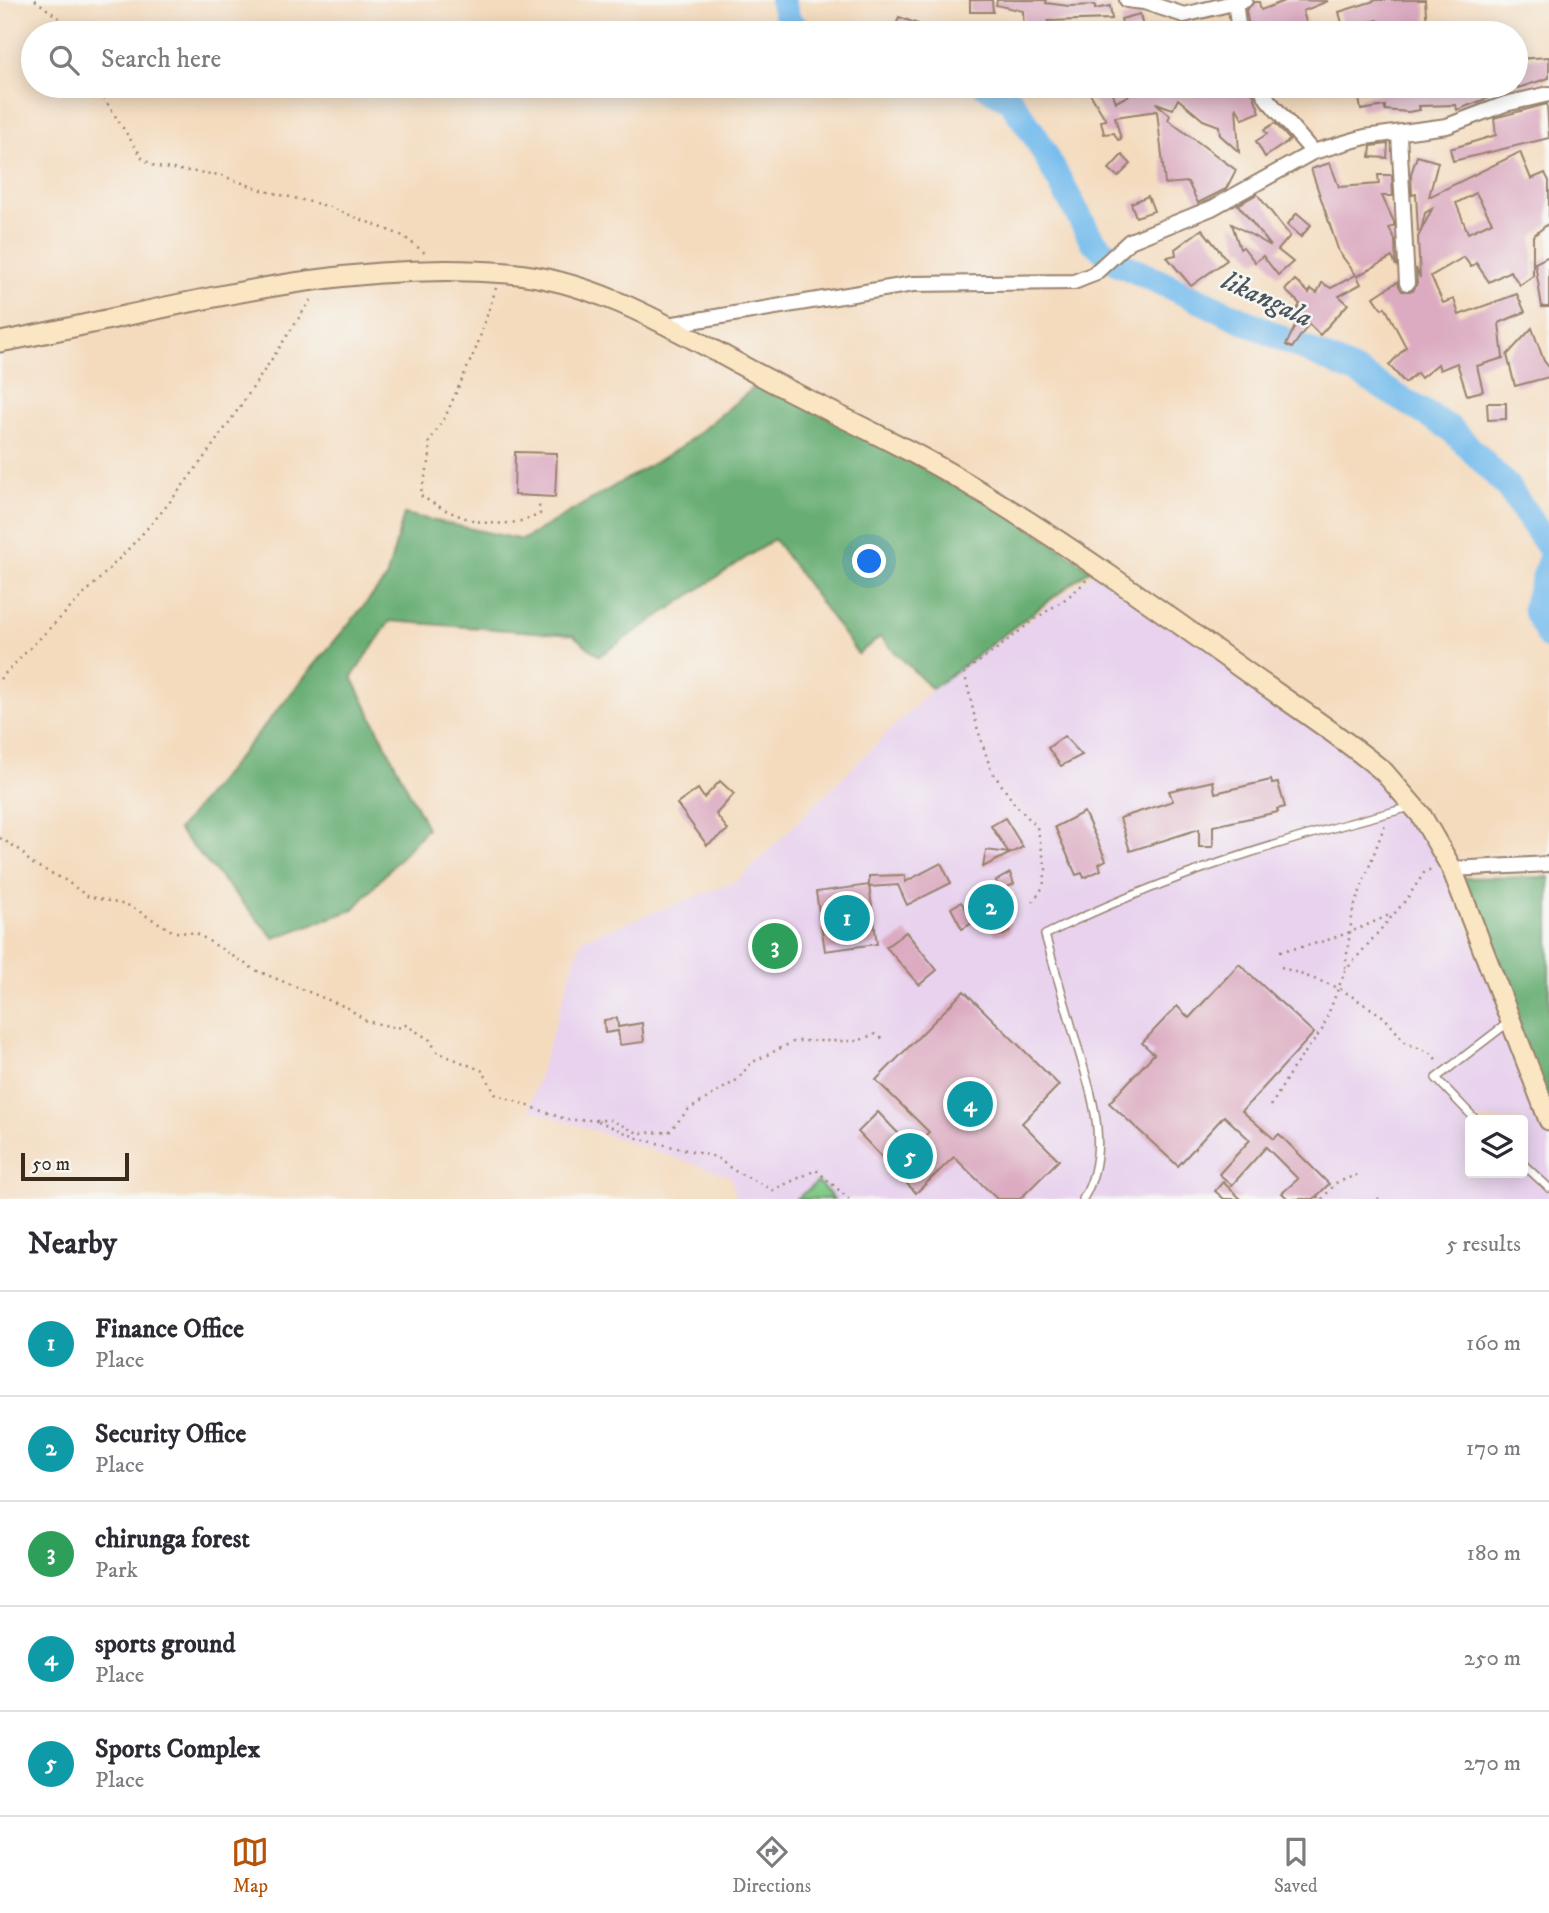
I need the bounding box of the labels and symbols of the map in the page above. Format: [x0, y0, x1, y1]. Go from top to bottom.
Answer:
water label: likangala [1216, 263, 1318, 335]
your location [852, 544, 886, 578]
pin: 2 [968, 881, 1014, 933]
pin: 1 [824, 892, 870, 944]
pin: 3 [752, 920, 798, 972]
pin: 4 [947, 1078, 993, 1130]
pin: 5 [887, 1130, 933, 1182]
scale bar [21, 1150, 130, 1182]

